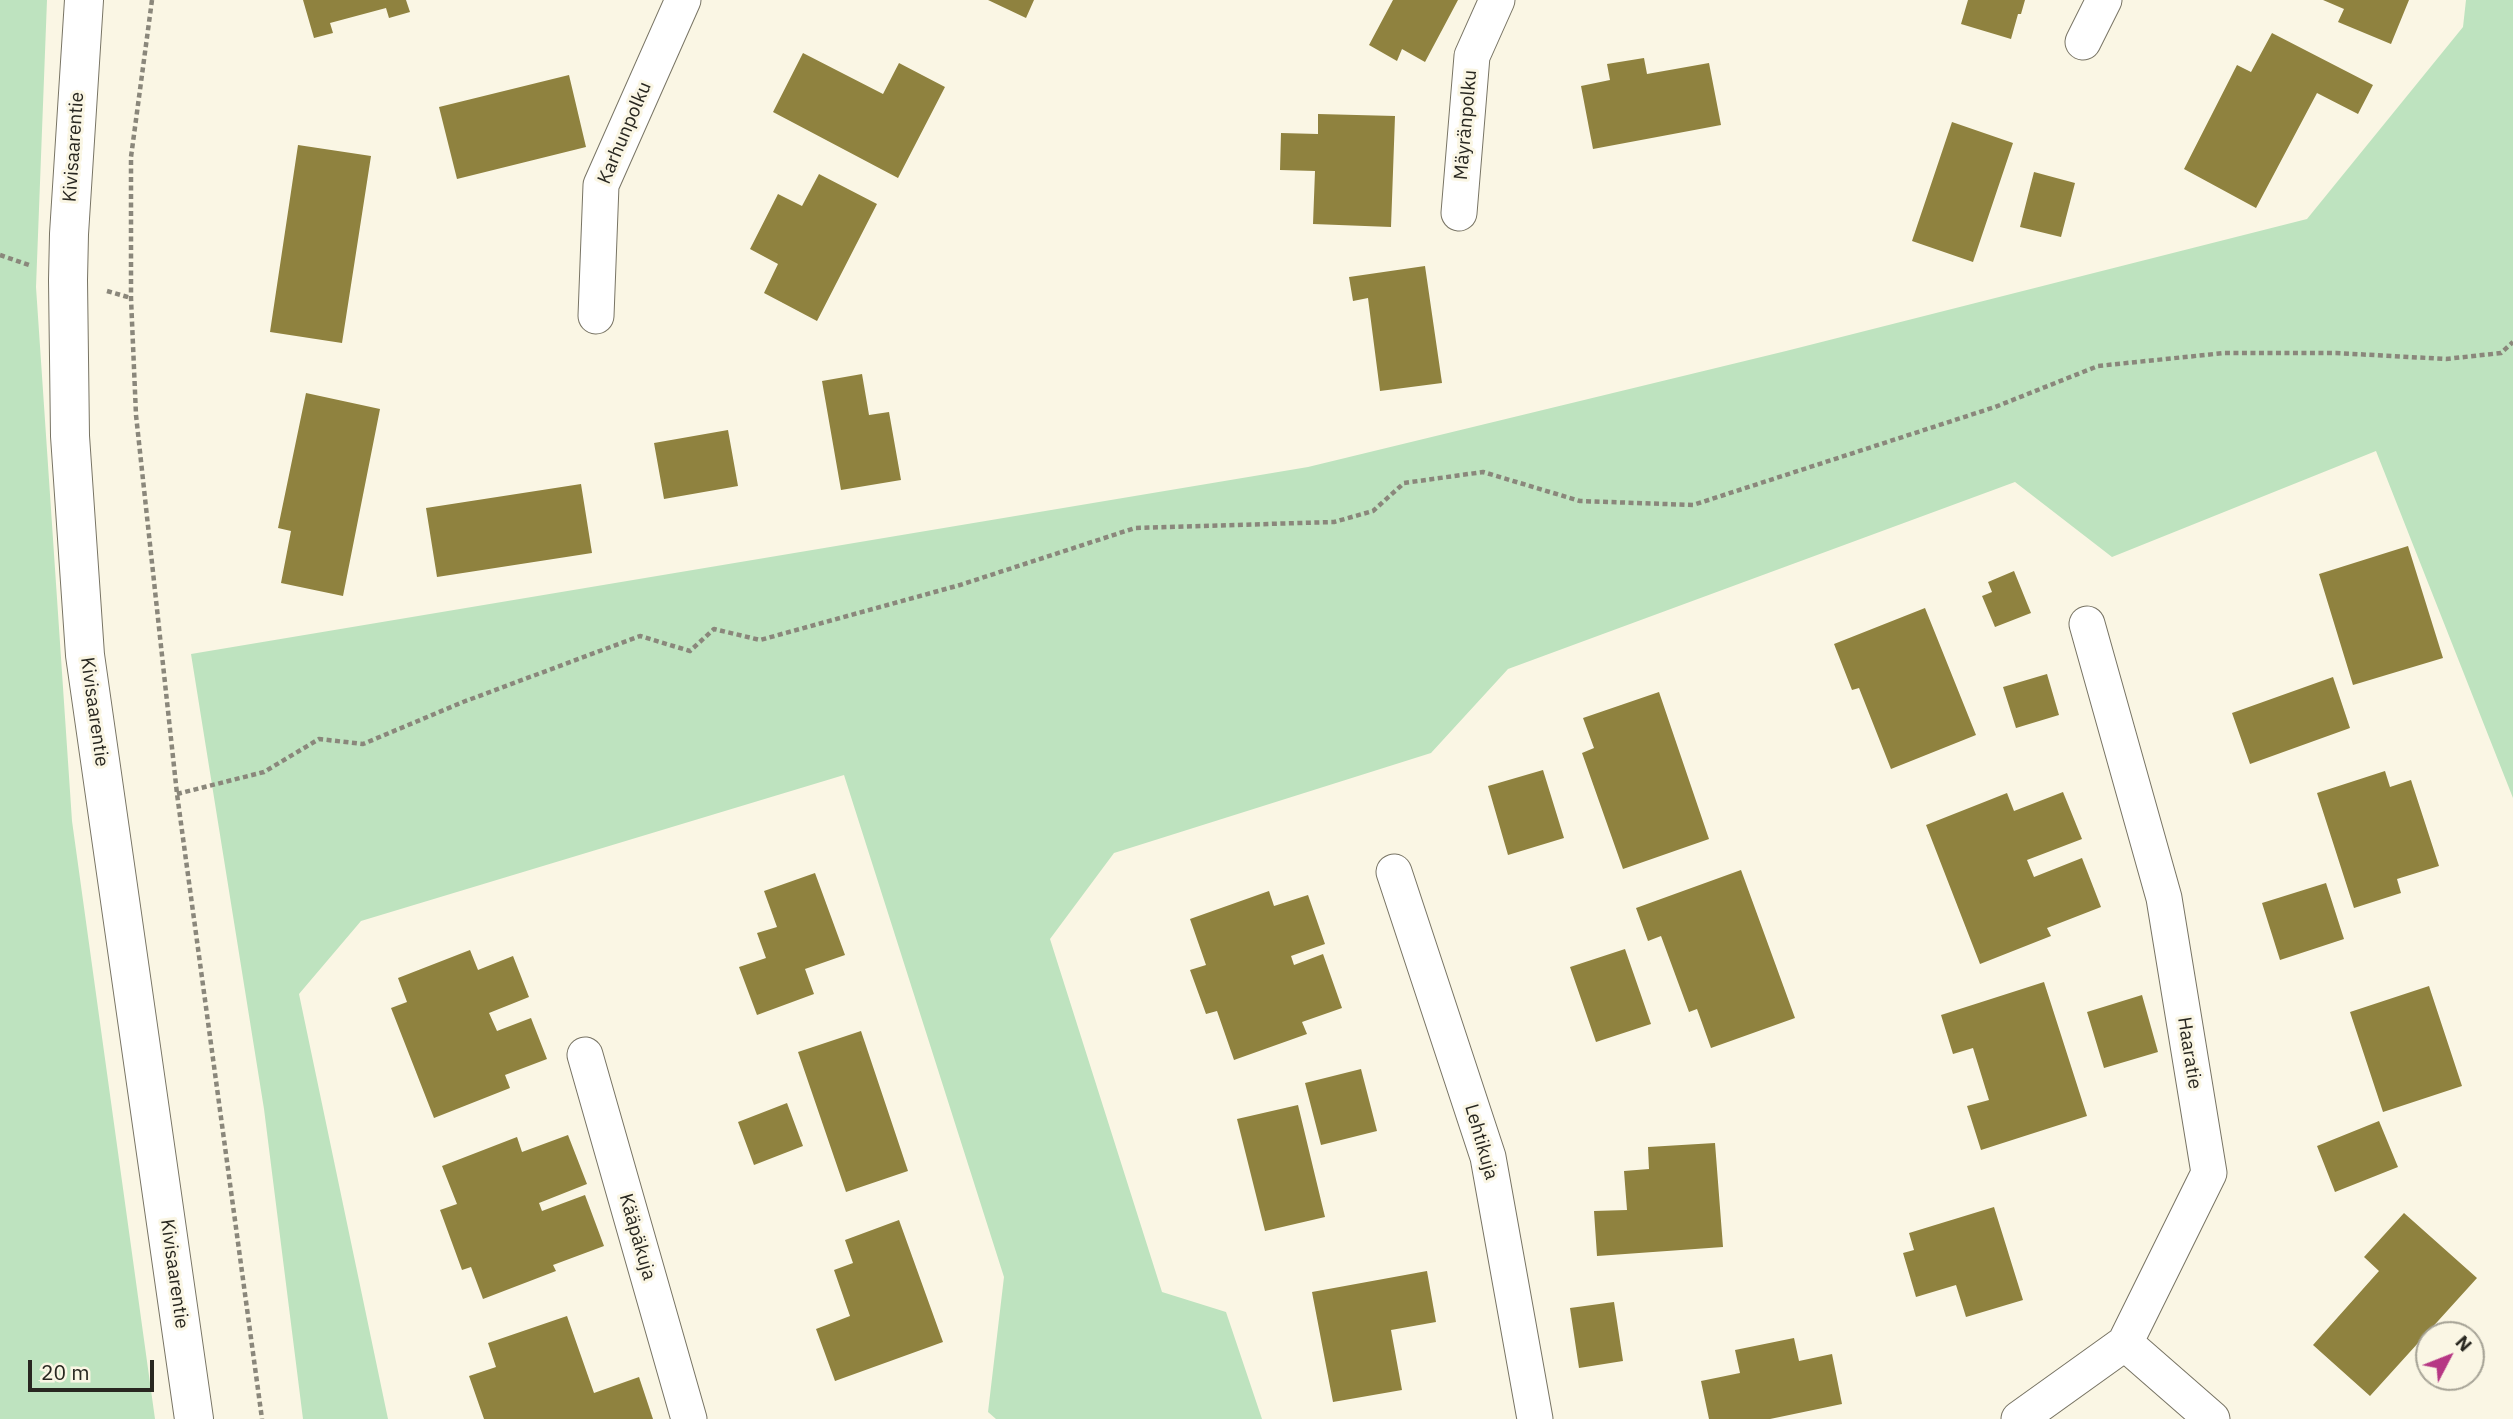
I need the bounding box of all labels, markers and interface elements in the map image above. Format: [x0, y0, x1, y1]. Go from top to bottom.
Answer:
street label: Mäyränpolku [1450, 69, 1482, 181]
street label: Karhunpolku [593, 79, 657, 187]
street label: Kivisaarentie [59, 91, 89, 203]
street label: Kivisaarentie [75, 656, 113, 768]
street label: Haaratie [2172, 1015, 2206, 1091]
street label: Lehtikuja [1459, 1102, 1503, 1182]
street label: Kääpäkuja [614, 1191, 660, 1283]
street label: Kivisaarentie [155, 1218, 193, 1330]
north arrow [2415, 1321, 2485, 1391]
text: N [2451, 1330, 2478, 1356]
scale bar [32, 1346, 158, 1390]
text: 20 m [41, 1358, 90, 1386]

